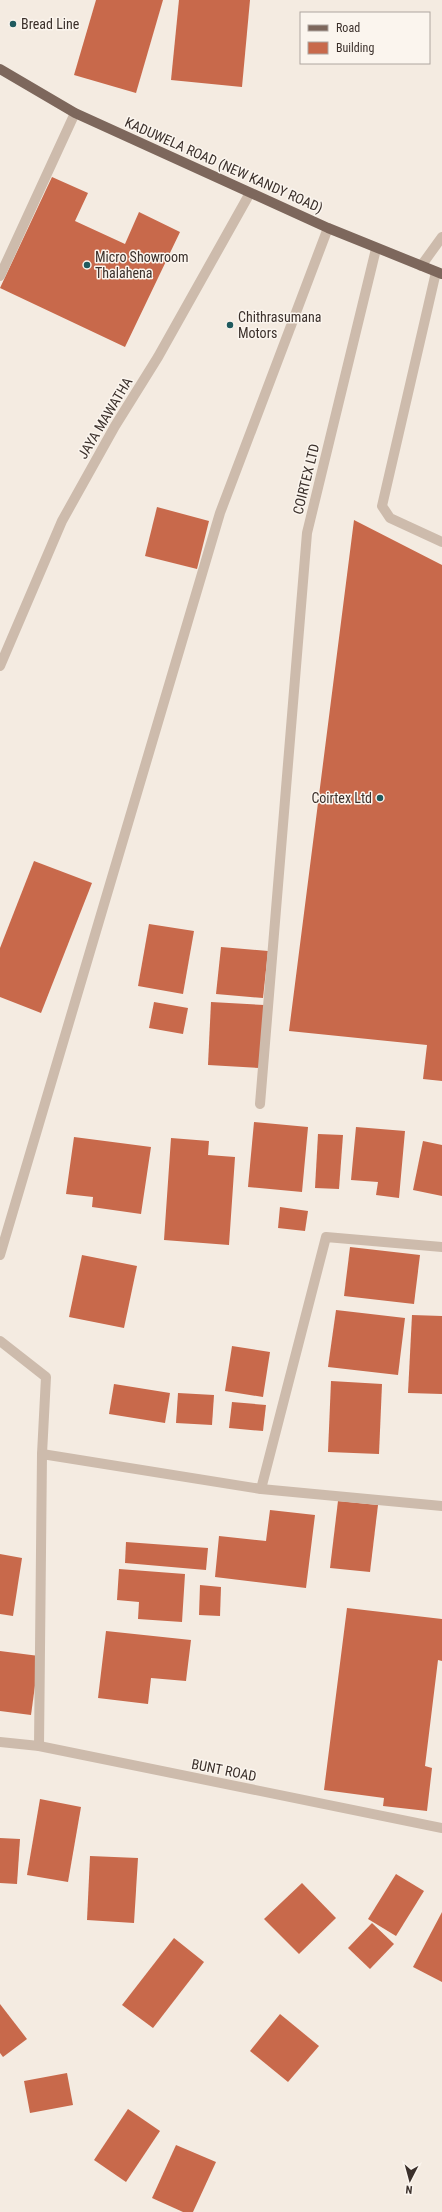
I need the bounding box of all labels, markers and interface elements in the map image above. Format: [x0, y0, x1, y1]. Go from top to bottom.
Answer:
legend [300, 12, 430, 64]
place label: Bread Line [21, 16, 80, 32]
marker: Bread Line [8, 19, 18, 29]
text: Road [336, 21, 360, 35]
text: Building [336, 41, 374, 55]
street label: KADUWELA ROAD (NEW KANDY ROAD) [122, 114, 325, 217]
place label: Micro Showroom Thalahena [95, 249, 189, 281]
marker: Micro Showroom Thalahena [82, 260, 92, 270]
place label: Chithrasumana Motors [238, 309, 321, 341]
marker: Chithrasumana Motors [225, 320, 235, 330]
street label: JAYA MAWATHA [74, 374, 136, 462]
street label: COIRTEX LTD [290, 442, 322, 516]
place label: Coirtex Ltd [311, 790, 372, 806]
marker: Coirtex Ltd [375, 793, 385, 803]
street label: BUNT ROAD [190, 1756, 258, 1784]
north arrow [390, 2160, 430, 2200]
text: N [405, 2183, 413, 2196]

